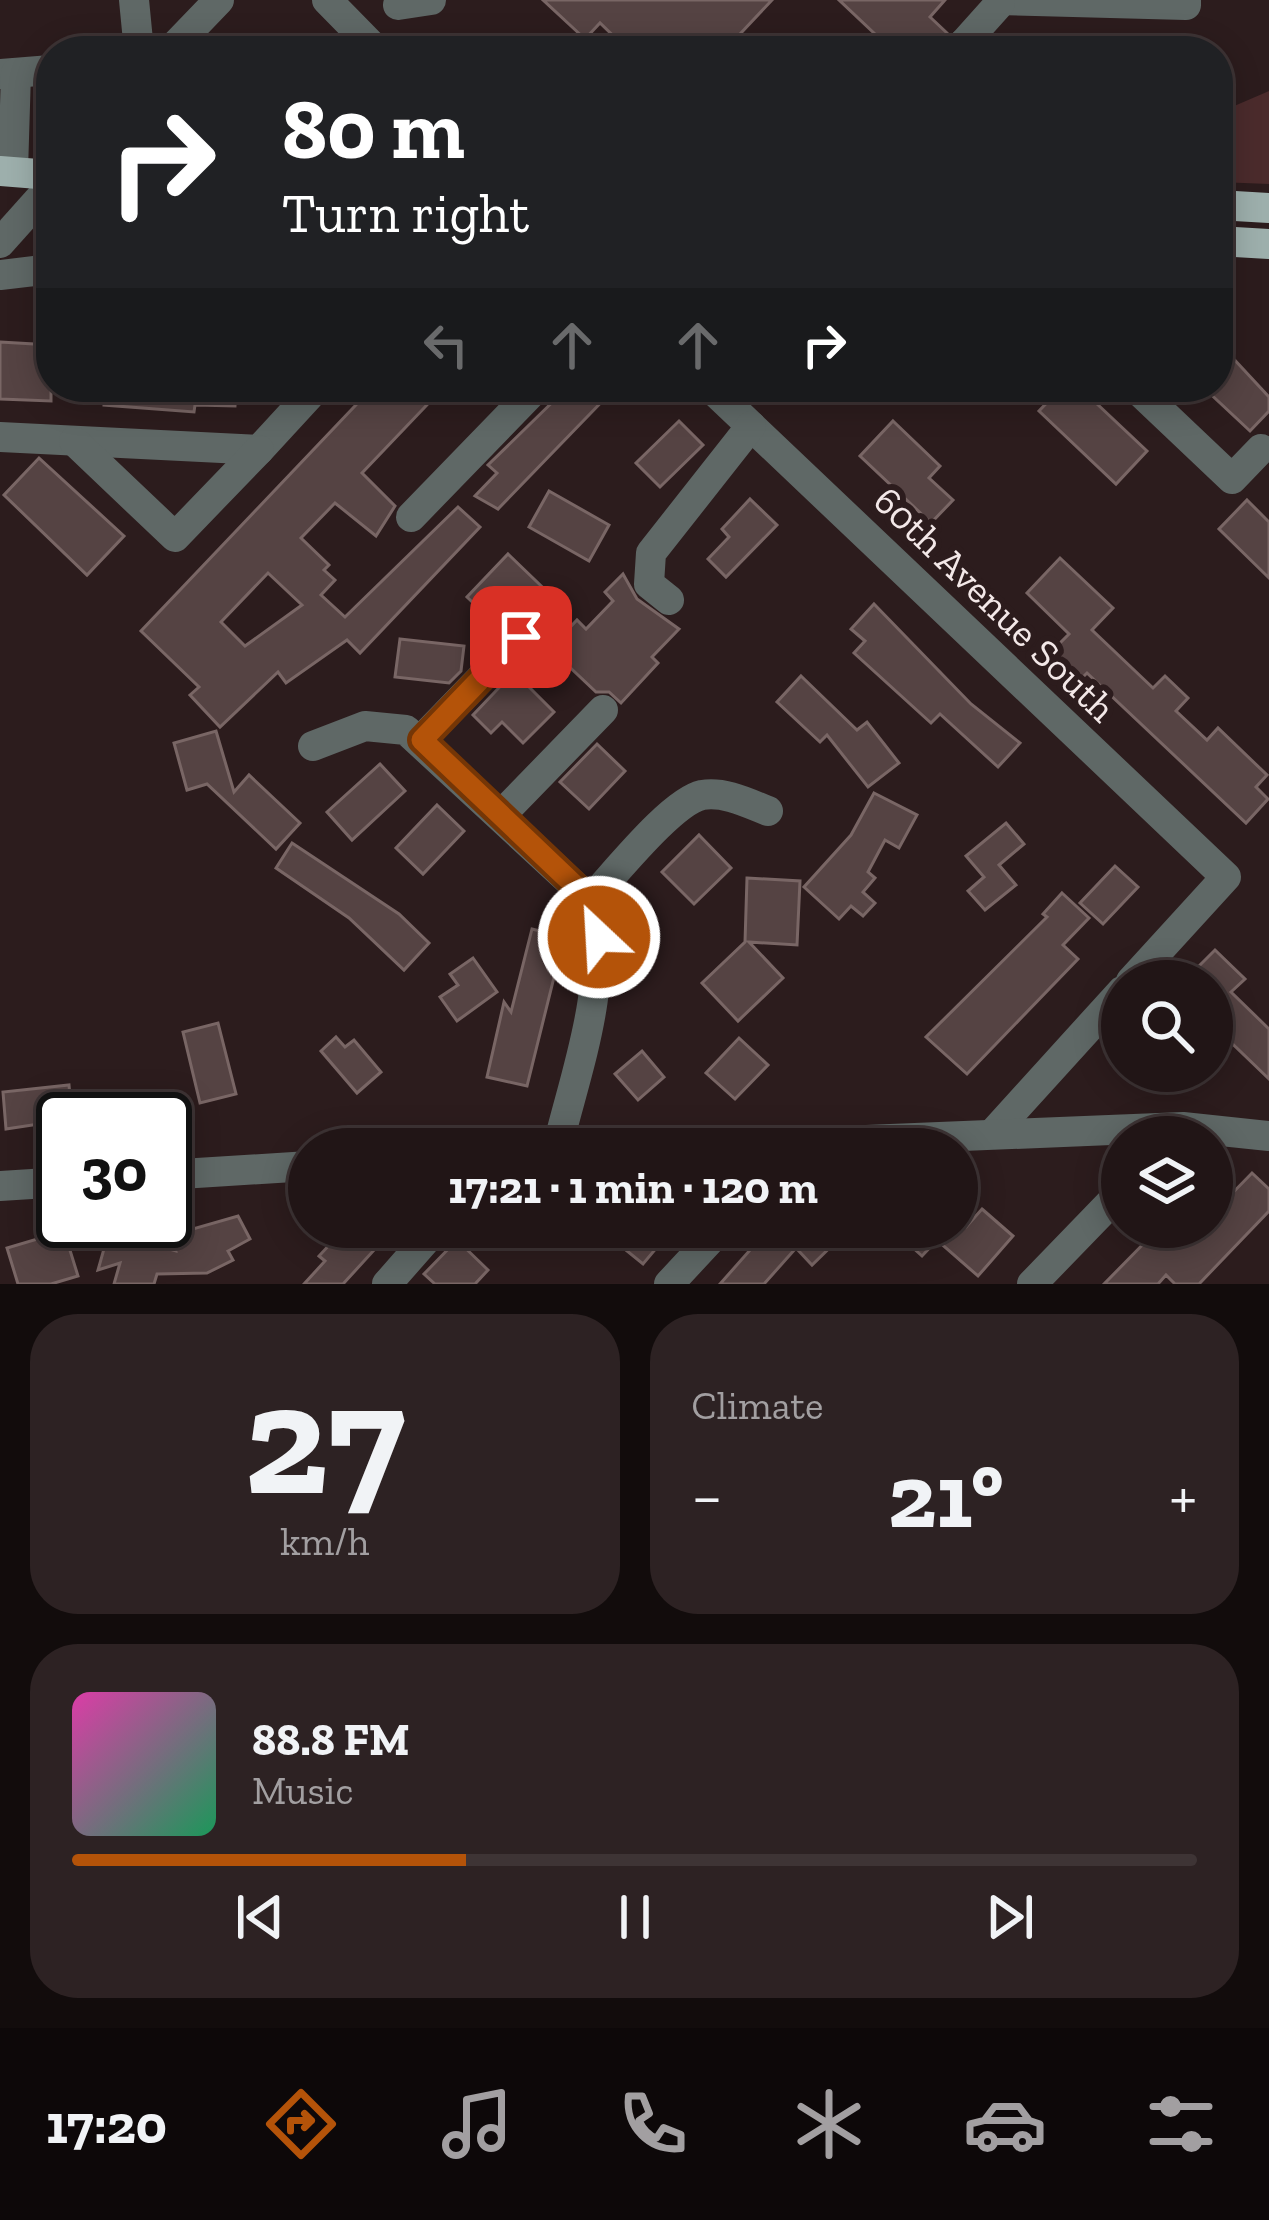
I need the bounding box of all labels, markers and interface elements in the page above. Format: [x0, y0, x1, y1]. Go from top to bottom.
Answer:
text: 80 m [282, 79, 465, 180]
icon: right [84, 84, 240, 240]
text: Turn right [282, 181, 529, 246]
icon: left [413, 312, 479, 378]
icon: ahead [539, 312, 605, 378]
icon: ahead [665, 312, 731, 378]
icon: right [791, 312, 857, 378]
street label: 60th Avenue South [864, 477, 1126, 732]
pin [470, 586, 572, 688]
icon: arrive [488, 604, 554, 670]
position arrow [536, 874, 662, 1000]
map controls [1101, 960, 1233, 1248]
button: search [1101, 960, 1233, 1092]
speed limit sign: 30 [36, 1092, 192, 1248]
button: layers [1101, 1116, 1233, 1248]
text: 17:21 · 1 min · 120 m [448, 1161, 818, 1215]
text: 27 [244, 1346, 405, 1533]
text: Climate [692, 1382, 823, 1429]
text: 21° [888, 1442, 1004, 1550]
text: − [692, 1457, 722, 1536]
text: + [1169, 1457, 1197, 1536]
text: km/h [280, 1518, 369, 1565]
text: 88.8 FM [252, 1713, 409, 1767]
text: Music [252, 1767, 354, 1814]
icon: previous [227, 1884, 293, 1950]
icon: pause [602, 1884, 668, 1950]
icon: next [977, 1884, 1043, 1950]
icon: directions [259, 2082, 343, 2166]
icon: music [435, 2082, 519, 2166]
icon: phone [611, 2082, 695, 2166]
icon: climate [787, 2082, 871, 2166]
icon: car [963, 2082, 1047, 2166]
icon: filters [1139, 2082, 1223, 2166]
text: 17:20 [46, 2092, 167, 2157]

